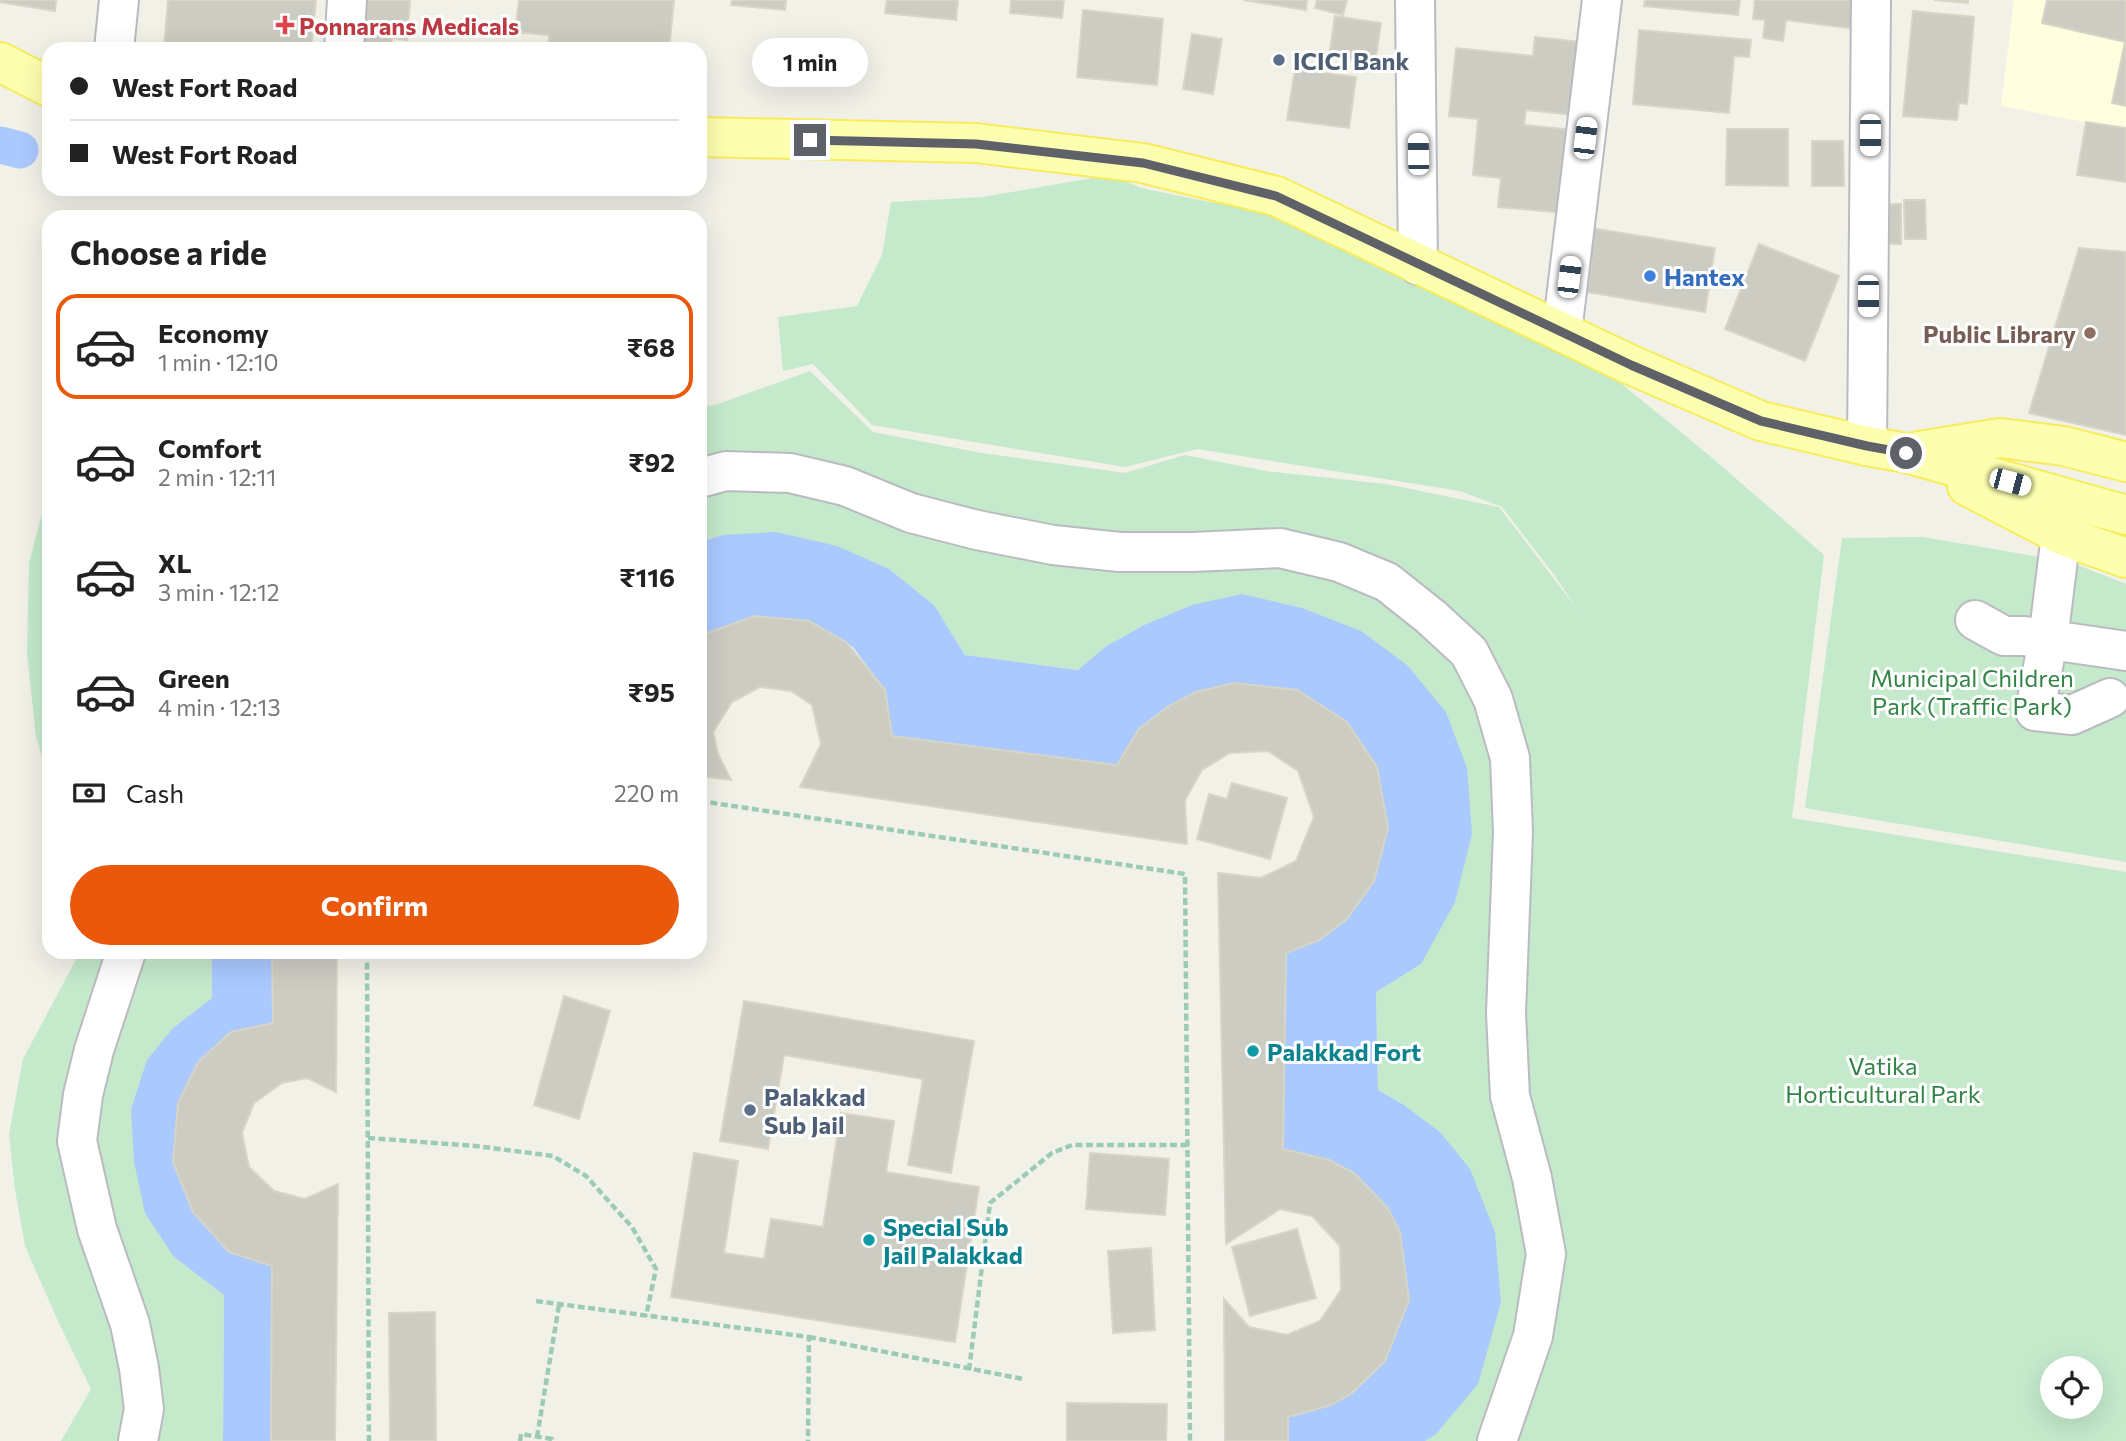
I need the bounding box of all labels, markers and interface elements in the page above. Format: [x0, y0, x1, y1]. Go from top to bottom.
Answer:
place label: Ponnarans Medicals [299, 11, 519, 40]
marker: Ponnarans Medicals [277, 17, 293, 33]
callout: 1 min [752, 38, 868, 88]
place label: ICICI Bank [1293, 46, 1409, 75]
text: 1 min [783, 48, 837, 76]
marker: ICICI Bank [1271, 52, 1287, 68]
text: West Fort Road [112, 71, 297, 102]
car [1860, 114, 1881, 156]
car [1573, 116, 1598, 160]
route end [794, 124, 826, 156]
car [1408, 133, 1429, 175]
text: West Fort Road [112, 138, 297, 169]
text: Choose a ride [70, 232, 267, 272]
car [1557, 255, 1582, 299]
place label: Hantex [1664, 262, 1745, 291]
marker: Hantex [1642, 268, 1658, 284]
car [1858, 275, 1879, 317]
icon: car [74, 315, 137, 378]
text: Economy [158, 317, 269, 348]
place label: Public Library [1923, 319, 2076, 348]
marker: Public Library [2082, 325, 2098, 341]
text: ₹68 [627, 331, 675, 362]
text: 1 min · 12:10 [158, 348, 278, 376]
icon: car [74, 430, 137, 493]
text: Comfort [158, 432, 261, 463]
route start [1890, 437, 1922, 469]
text: ₹92 [628, 446, 675, 477]
text: 2 min · 12:11 [158, 463, 276, 491]
car [1987, 466, 2034, 498]
icon: car [74, 545, 137, 608]
text: XL [158, 547, 192, 578]
text: ₹116 [619, 561, 675, 592]
text: 3 min · 12:12 [158, 578, 280, 606]
icon: car [74, 660, 137, 723]
text: Green [158, 662, 230, 693]
park label: Municipal Children Park (Traffic Park) [1870, 663, 2074, 720]
text: ₹95 [628, 676, 675, 707]
text: 4 min · 12:13 [158, 693, 281, 721]
icon: cash [70, 774, 108, 812]
text: Cash [126, 777, 184, 808]
text: 220 m [614, 779, 679, 807]
button: Confirm [70, 865, 679, 945]
place label: Palakkad Fort [1267, 1037, 1421, 1066]
marker: Palakkad Fort [1245, 1043, 1261, 1059]
park label: Vatika Horticultural Park [1785, 1051, 1981, 1108]
place label: Palakkad Sub Jail [764, 1082, 866, 1139]
marker: Palakkad Sub Jail [742, 1102, 758, 1118]
place label: Special Sub Jail Palakkad [883, 1212, 1023, 1269]
marker: Special Sub Jail Palakkad [861, 1232, 877, 1248]
map controls [2040, 1356, 2103, 1419]
button: locate [2040, 1356, 2103, 1419]

